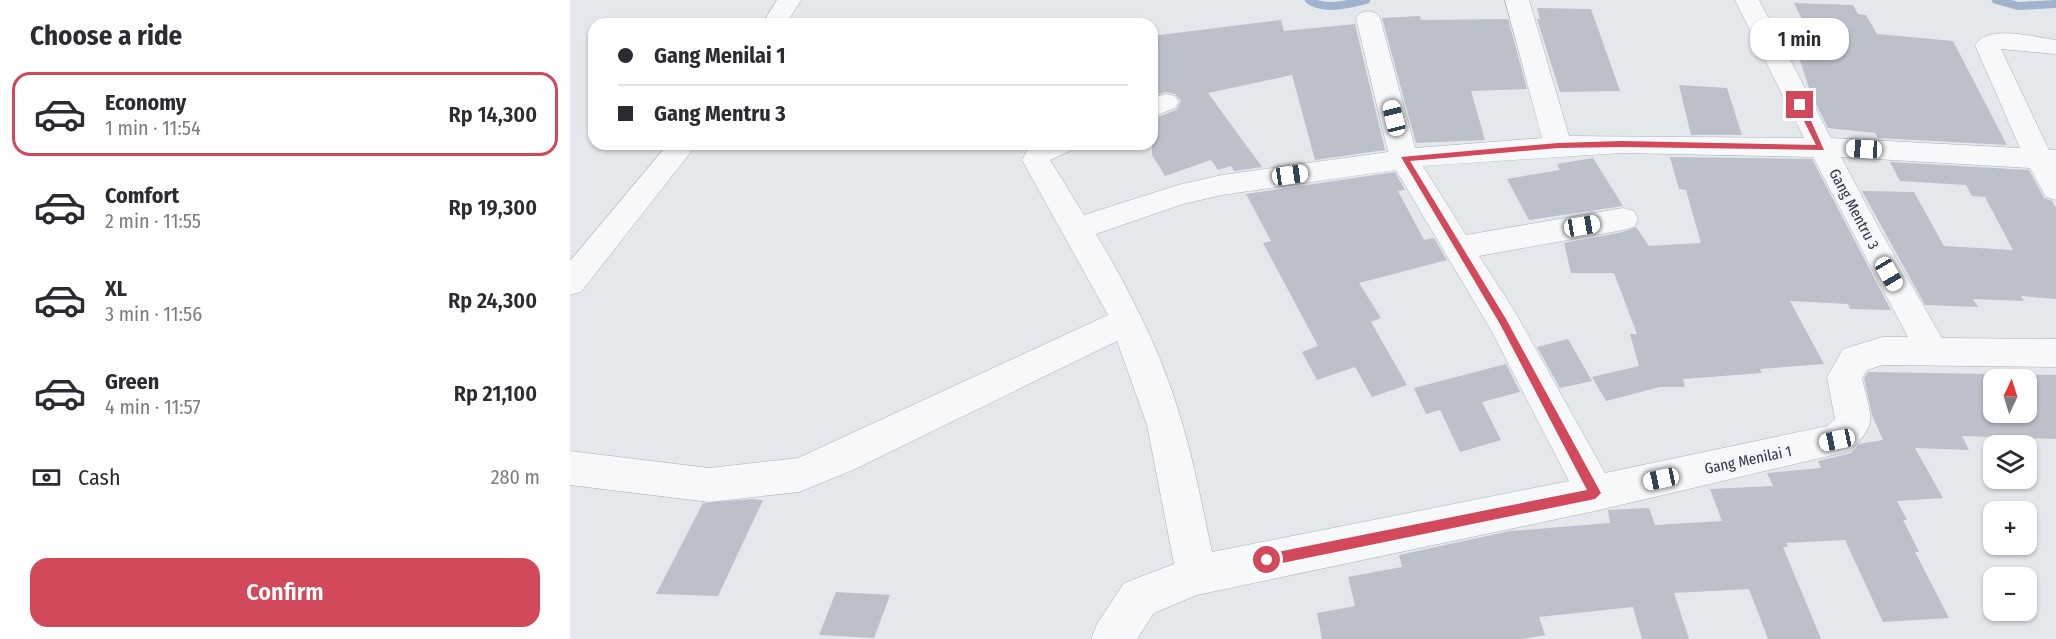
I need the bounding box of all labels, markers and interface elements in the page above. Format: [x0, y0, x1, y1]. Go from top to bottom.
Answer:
callout: 1 min [1750, 18, 1850, 60]
text: Choose a ride [30, 20, 182, 52]
text: 1 min [1778, 27, 1821, 51]
text: Gang Menilai 1 [654, 42, 786, 69]
icon: car [33, 87, 87, 141]
text: Economy [105, 89, 186, 116]
route end [1786, 91, 1813, 118]
car [1381, 98, 1407, 138]
text: Gang Mentru 3 [654, 100, 786, 127]
text: Rp 14,300 [449, 101, 537, 128]
text: 1 min · 11:54 [105, 116, 201, 140]
car [1846, 139, 1882, 159]
car [1271, 164, 1309, 186]
street label: Gang Mentru 3 [1825, 166, 1883, 253]
icon: car [33, 180, 87, 234]
text: Comfort [105, 182, 179, 209]
text: Rp 19,300 [449, 194, 537, 221]
text: 2 min · 11:55 [105, 209, 201, 233]
car [1563, 214, 1601, 238]
car [1872, 254, 1906, 294]
icon: car [33, 273, 87, 327]
text: XL [105, 275, 127, 302]
text: Rp 24,300 [448, 287, 537, 314]
text: 3 min · 11:56 [105, 302, 202, 326]
icon: car [33, 366, 87, 420]
text: Green [105, 368, 159, 395]
north arrow [1983, 369, 2037, 423]
map controls [1983, 369, 2037, 621]
text: Rp 21,100 [454, 380, 537, 407]
text: 4 min · 11:57 [105, 395, 200, 419]
car [1818, 427, 1856, 453]
button: layers [1983, 435, 2037, 489]
street label: Gang Menilai 1 [1703, 442, 1793, 478]
icon: cash [30, 461, 63, 494]
text: Cash [78, 464, 121, 491]
text: 280 m [491, 465, 540, 489]
car [1642, 466, 1680, 492]
button: + [1983, 501, 2037, 555]
route start [1253, 546, 1280, 573]
button: Confirm [30, 558, 540, 627]
button: − [1983, 567, 2037, 621]

